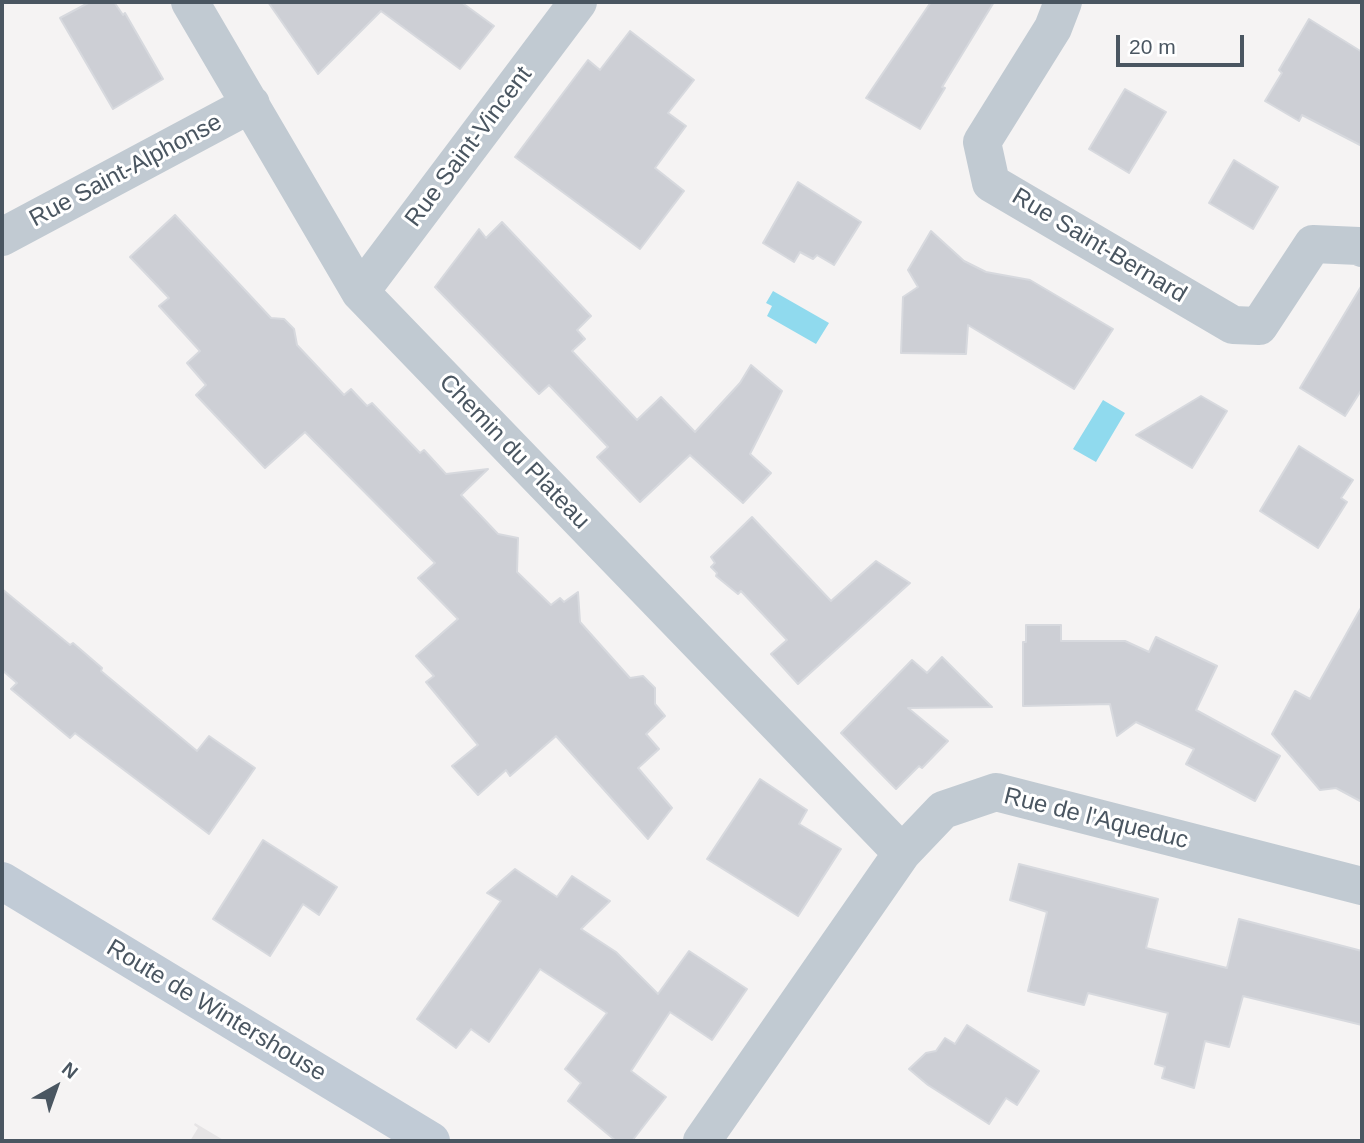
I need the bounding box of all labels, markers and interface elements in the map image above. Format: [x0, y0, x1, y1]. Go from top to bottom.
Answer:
scale bar [1119, 21, 1247, 65]
text: 20 m [1129, 35, 1176, 58]
street label: Rue Saint-Vincent [399, 61, 539, 233]
street label: Rue Saint-Alphonse [25, 108, 227, 234]
street label: Rue Saint-Bernard [1006, 182, 1192, 310]
street label: Chemin du Plateau [433, 369, 595, 535]
street label: Rue de l'Aqueduc [1001, 782, 1191, 856]
street label: Route de Wintershouse [101, 934, 331, 1088]
north arrow [21, 1052, 91, 1122]
text: N [58, 1058, 82, 1083]

